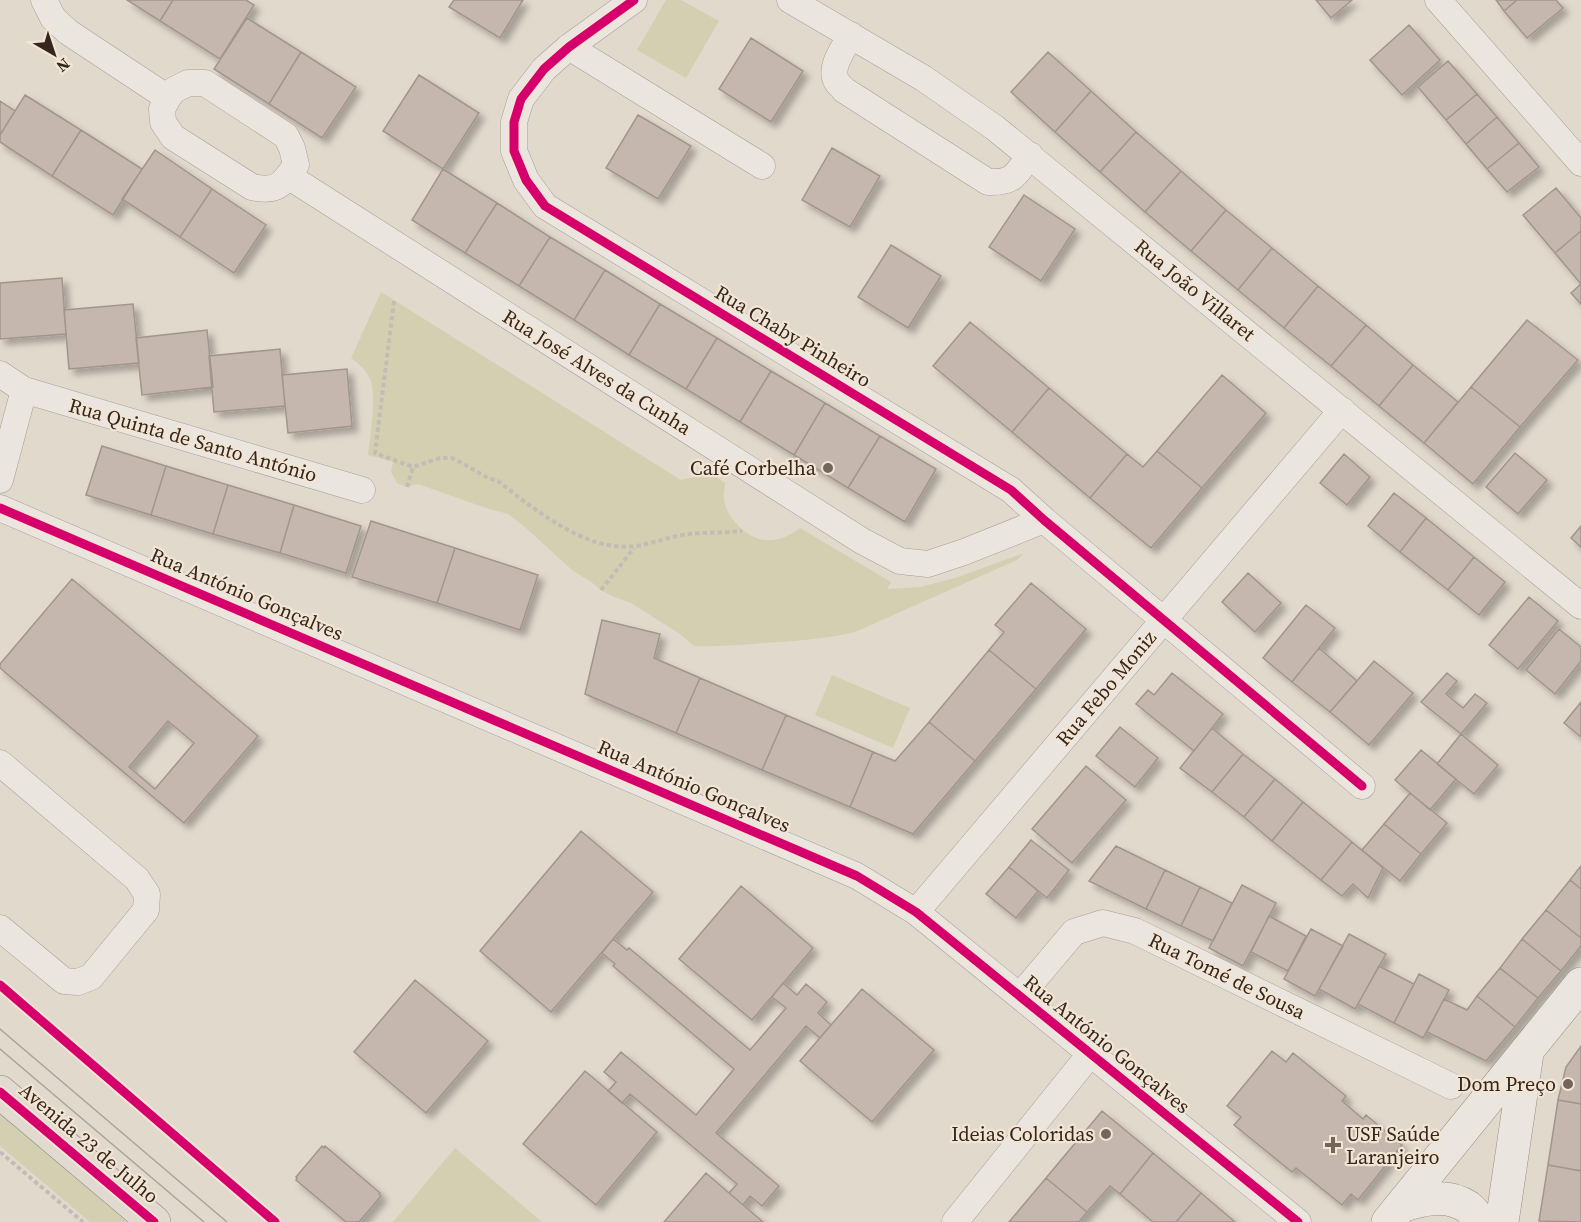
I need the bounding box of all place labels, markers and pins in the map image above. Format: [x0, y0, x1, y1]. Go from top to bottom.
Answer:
place label: Café Corbelha [690, 454, 817, 482]
marker: Café Corbelha [821, 461, 835, 475]
place label: Dom Preço [1457, 1070, 1556, 1098]
marker: Dom Preço [1561, 1077, 1575, 1091]
place label: Ideias Coloridas [951, 1120, 1094, 1148]
place label: USF Saúde Laranjeiro [1346, 1120, 1440, 1171]
marker: Ideias Coloridas [1099, 1127, 1113, 1141]
marker: USF Saúde Laranjeiro [1324, 1136, 1342, 1154]

